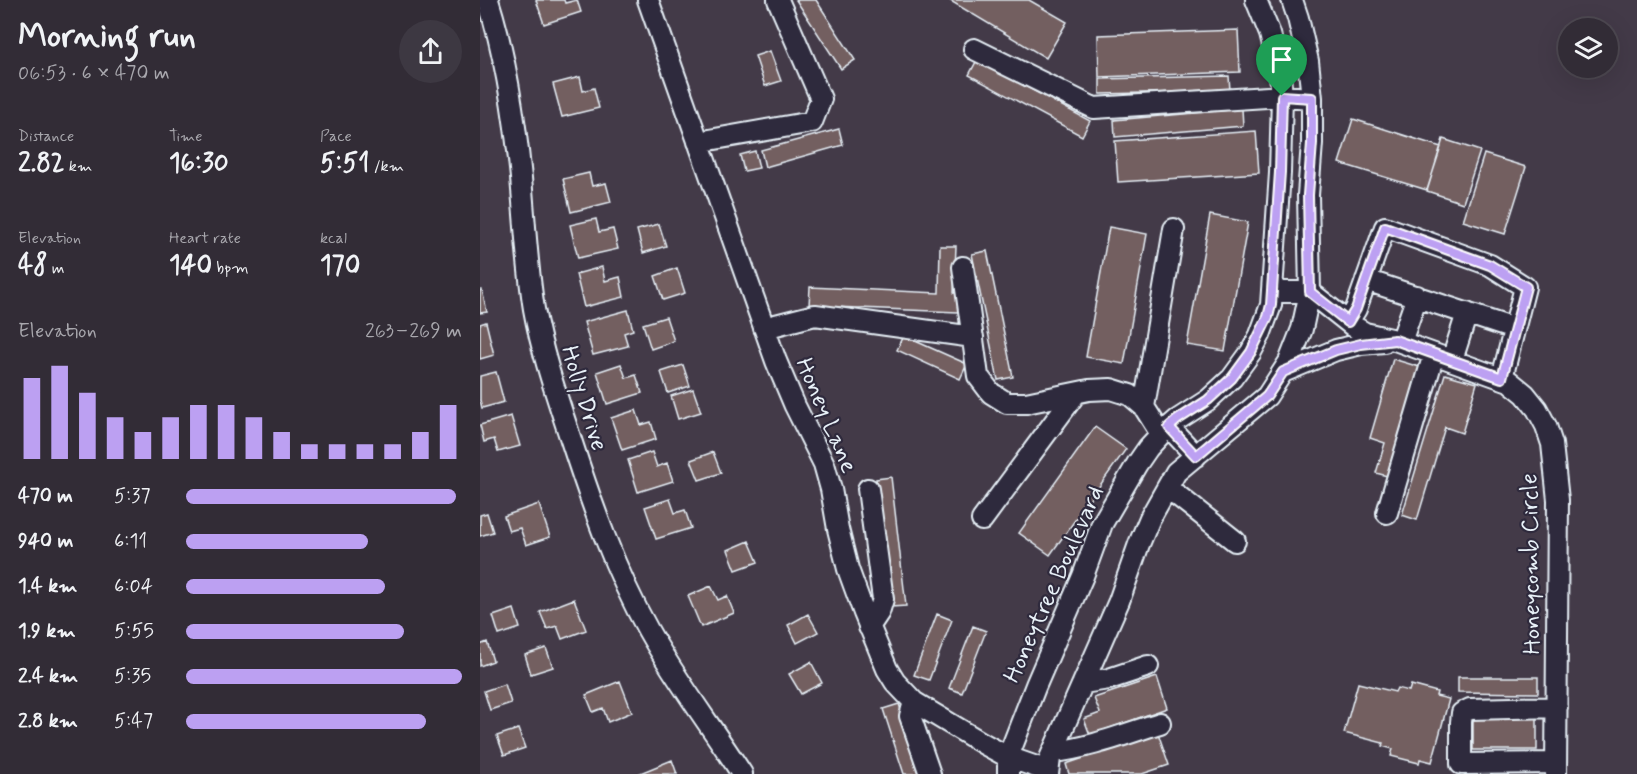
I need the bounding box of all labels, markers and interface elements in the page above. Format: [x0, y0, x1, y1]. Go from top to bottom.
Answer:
text: Morning run [18, 15, 196, 59]
map controls [1558, 18, 1618, 78]
button: layers [1558, 18, 1618, 78]
button: share [399, 20, 462, 83]
pin [1256, 34, 1307, 96]
icon: arrive [1265, 43, 1298, 76]
text: 06:53 · 6 × 470 m [18, 60, 170, 87]
text: Distance [18, 126, 74, 147]
text: Time [169, 126, 203, 147]
text: Pace [320, 126, 352, 147]
text: 2.82 [18, 147, 65, 181]
text: 16:30 [169, 147, 229, 181]
text: 5:51 [320, 147, 369, 181]
text: km [65, 156, 92, 177]
text: /km [369, 156, 404, 177]
text: Elevation [18, 228, 81, 249]
text: Heart rate [169, 228, 241, 249]
text: kcal [320, 228, 347, 249]
text: 48 [18, 249, 47, 283]
text: 140 [169, 249, 212, 283]
text: 170 [320, 249, 360, 283]
text: m [47, 258, 64, 279]
text: bpm [212, 258, 249, 279]
text: Elevation [18, 318, 97, 345]
text: 263–269 m [365, 318, 462, 345]
street label: Holly Drive [553, 342, 614, 455]
street label: Honey Lane [787, 353, 864, 478]
street label: Honeycomb Circle [1514, 473, 1549, 655]
street label: Honeytree Boulevard [997, 481, 1112, 688]
text: 470 m [18, 483, 73, 510]
text: 5:37 [114, 483, 150, 510]
text: 940 m [18, 528, 73, 555]
text: 6:11 [114, 528, 147, 555]
text: 1.4 km [18, 573, 77, 600]
text: 6:04 [114, 573, 153, 600]
text: 1.9 km [18, 618, 76, 645]
text: 5:55 [114, 618, 154, 645]
text: 2.4 km [18, 663, 78, 690]
text: 5:35 [114, 663, 151, 690]
text: 2.8 km [18, 708, 78, 735]
text: 5:47 [114, 708, 153, 735]

